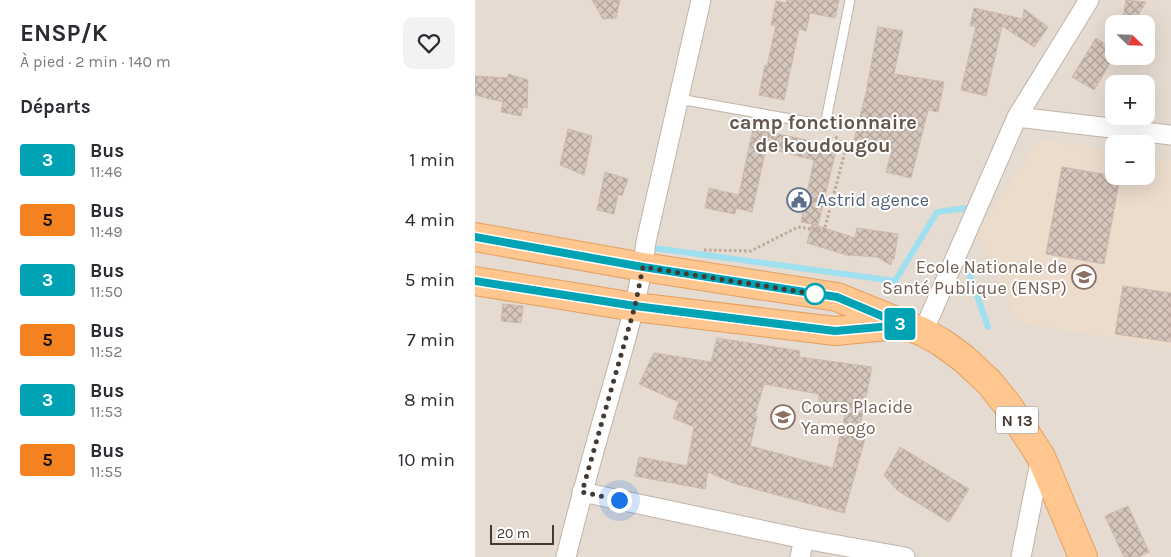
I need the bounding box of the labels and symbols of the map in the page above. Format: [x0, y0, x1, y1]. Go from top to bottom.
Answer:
north arrow [1105, 15, 1155, 65]
district label: camp fonctionnaire de koudougou [729, 111, 917, 157]
public building icon: Astrid agence [786, 187, 812, 213]
place label: Astrid agence [817, 189, 929, 211]
place label: Ecole Nationale de Santé Publique (ENSP) [882, 256, 1067, 299]
school or university icon: Ecole Nationale de Santé Publique (ENSP) [1071, 264, 1097, 290]
unlabelled marker [804, 283, 826, 305]
line badge: 3 [884, 308, 916, 340]
place label: Cours Placide Yameogo [801, 396, 912, 439]
school or university icon: Cours Placide Yameogo [770, 404, 796, 430]
road number: N 13 [996, 406, 1038, 434]
your location [607, 488, 632, 513]
scale bar [490, 522, 554, 545]

